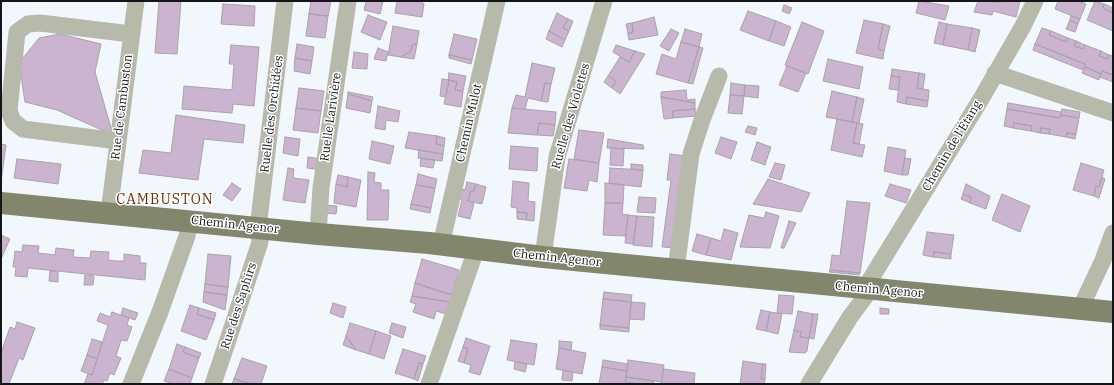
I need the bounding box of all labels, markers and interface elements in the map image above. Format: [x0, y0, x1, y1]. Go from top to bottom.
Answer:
street label: Rue de Cambuston [108, 54, 136, 160]
street label: Ruelle des Orchidées [258, 55, 286, 173]
street label: Ruelle des Violettes [549, 61, 593, 171]
street label: Ruelle Larivière [318, 72, 344, 162]
street label: Chemin Mulot [453, 82, 485, 164]
street label: Chemin de l'Étang [919, 98, 985, 194]
district label: CAMBUSTON [116, 192, 214, 208]
street label: Chemin Agenor [190, 213, 280, 237]
street label: Chemin Agenor [512, 246, 602, 270]
street label: Rue des Saphirs [218, 261, 260, 351]
street label: Chemin Agenor [834, 279, 924, 301]

